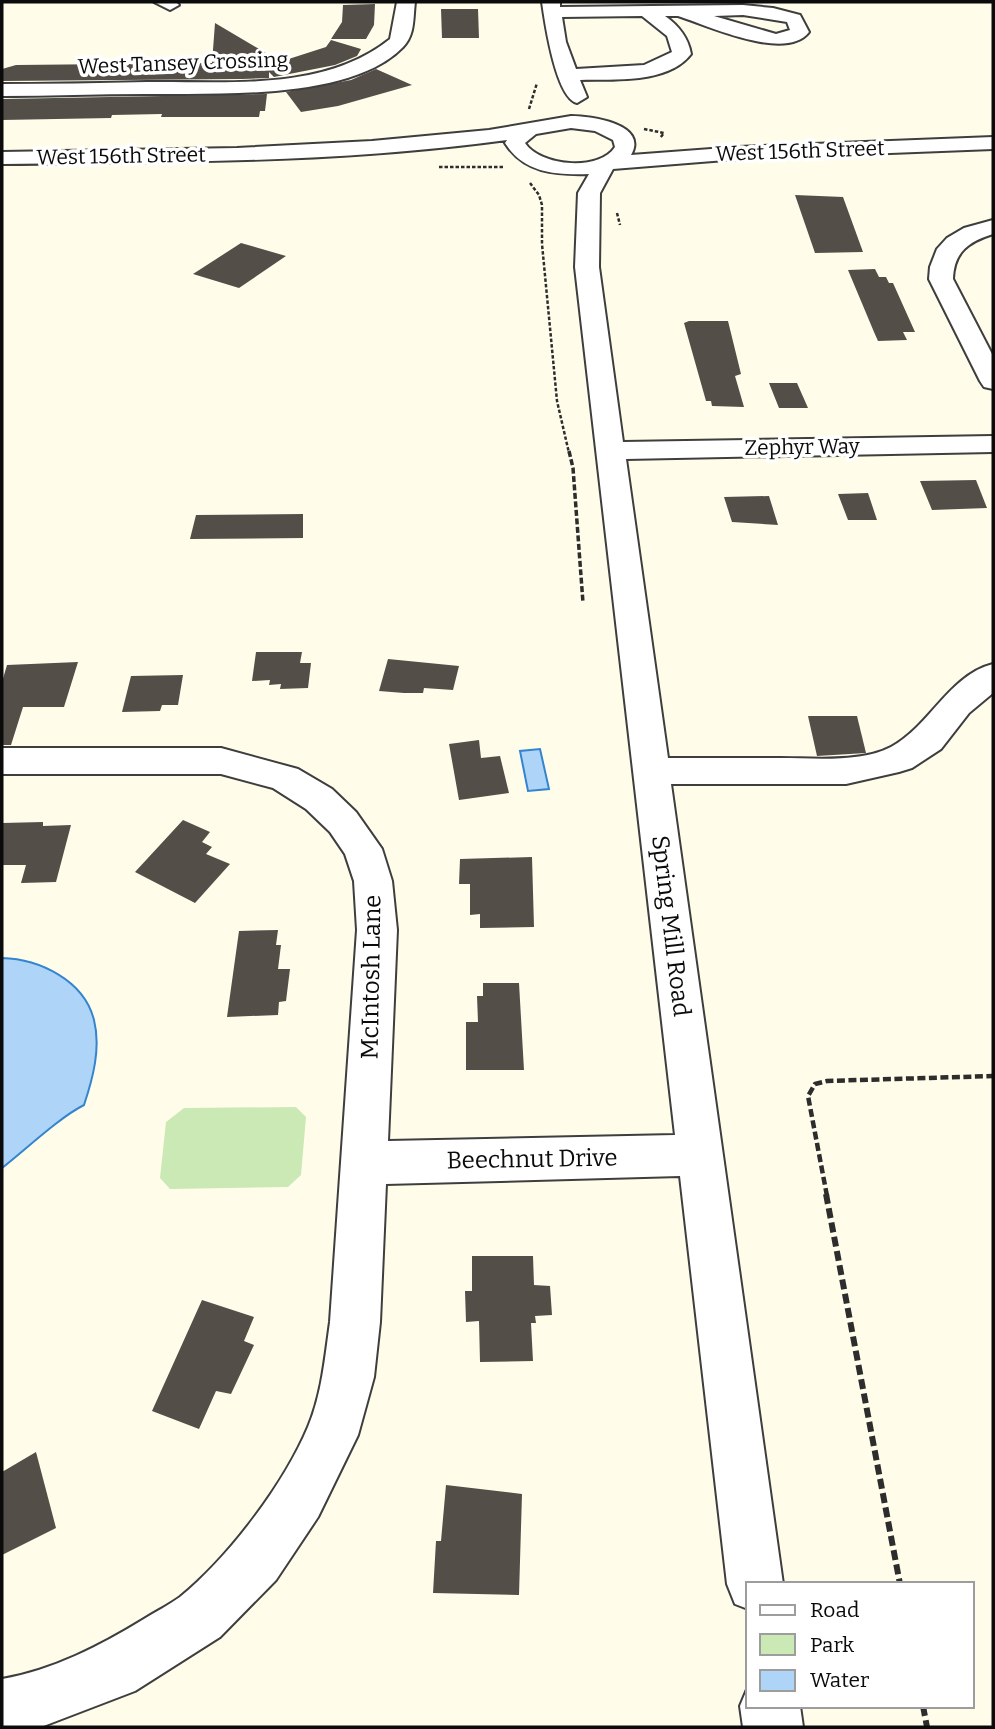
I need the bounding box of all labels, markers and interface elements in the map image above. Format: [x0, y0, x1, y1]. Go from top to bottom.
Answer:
street label: West Tansey Crossing [77, 46, 289, 80]
street label: West 156th Street [715, 135, 885, 167]
street label: West 156th Street [36, 142, 206, 170]
street label: Zephyr Way [744, 433, 861, 461]
street label: Spring Mill Road [646, 834, 696, 1018]
street label: McIntosh Lane [356, 894, 386, 1060]
street label: Beechnut Drive [446, 1144, 618, 1174]
legend [746, 1582, 974, 1708]
text: Road [810, 1597, 859, 1623]
text: Park [810, 1632, 854, 1658]
text: Water [810, 1667, 869, 1693]

